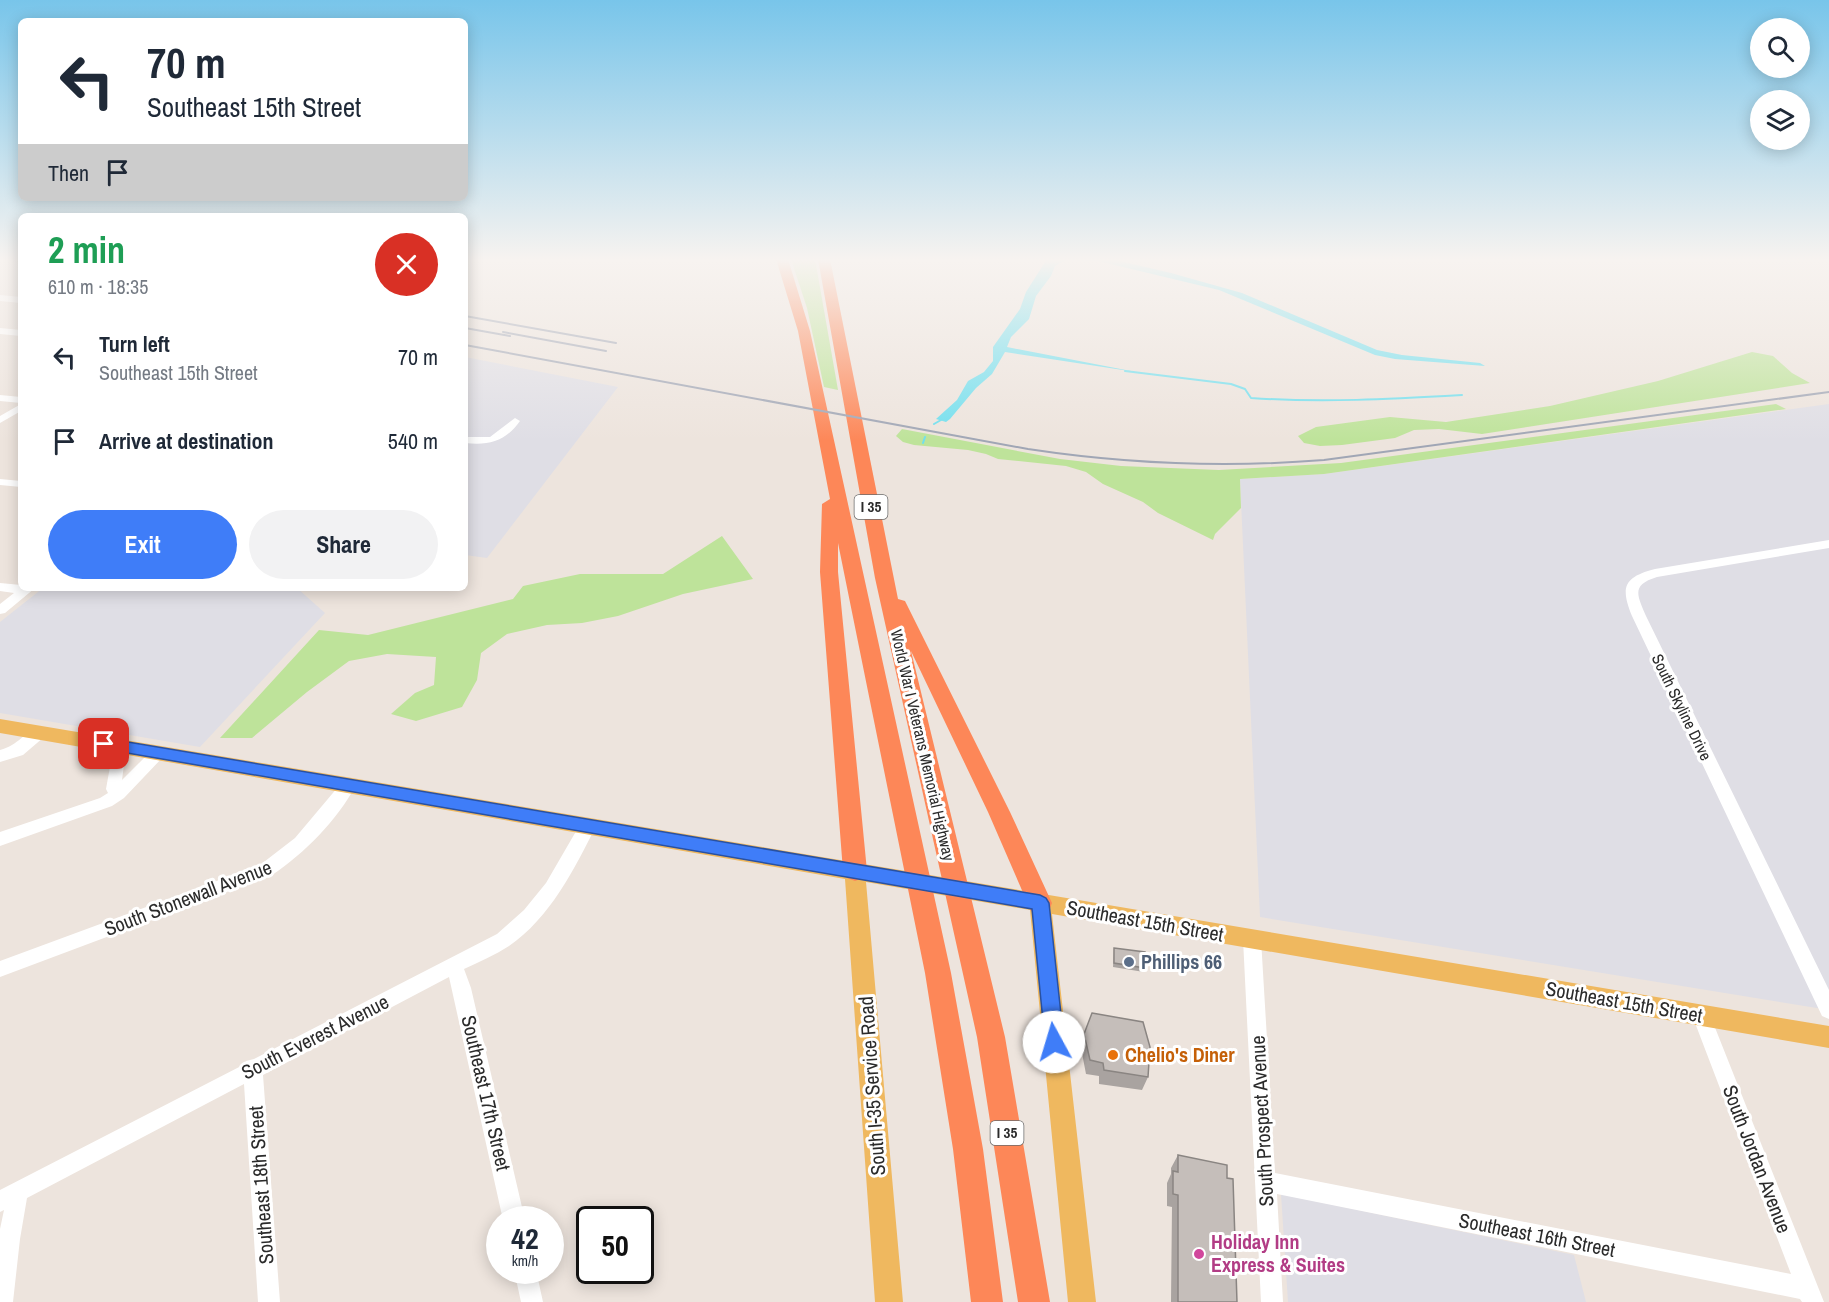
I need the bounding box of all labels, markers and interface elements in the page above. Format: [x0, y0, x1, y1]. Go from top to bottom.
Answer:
map controls [1750, 18, 1810, 150]
button: search [1750, 18, 1810, 78]
text: 70 m [147, 35, 226, 91]
icon: left [48, 42, 126, 120]
text: Southeast 15th Street [147, 89, 361, 125]
button: layers [1750, 90, 1810, 150]
icon: arrive [101, 156, 134, 189]
text: Then [48, 158, 89, 188]
text: 2 min [48, 226, 125, 274]
button: close [375, 233, 438, 296]
text: 610 m · 18:35 [48, 273, 148, 300]
text: Turn left [99, 329, 170, 359]
icon: left [48, 341, 81, 374]
text: 70 m [398, 342, 438, 372]
text: Southeast 15th Street [99, 359, 258, 386]
icon: arrive [48, 425, 81, 458]
text: Arrive at destination [99, 426, 273, 456]
text: 540 m [388, 426, 438, 456]
road number: I 35 [854, 495, 888, 519]
button: Exit [48, 510, 237, 579]
button: Share [249, 510, 438, 579]
street label: World War I Veterans Memorial Highway [886, 627, 960, 863]
street label: South Skyline Drive [1647, 650, 1717, 764]
pin [78, 718, 129, 769]
icon: arrive [87, 727, 120, 760]
street label: South Stonewall Avenue [100, 853, 276, 942]
street label: Southeast 15th Street [1065, 893, 1226, 948]
place label: Phillips 66 [1141, 948, 1222, 975]
marker: Phillips 66 [1122, 955, 1136, 969]
street label: Southeast 15th Street [1544, 974, 1705, 1029]
street label: South Everest Avenue [236, 988, 393, 1085]
street label: South I-35 Service Road [852, 996, 891, 1177]
position arrow [1022, 1010, 1086, 1074]
street label: Southeast 17th Street [455, 1013, 518, 1174]
street label: South Prospect Avenue [1244, 1035, 1279, 1207]
place label: Chelio's Diner [1125, 1041, 1235, 1068]
marker: Chelio's Diner [1106, 1048, 1120, 1062]
street label: South Jordan Avenue [1717, 1081, 1798, 1237]
street label: Southeast 18th Street [241, 1105, 280, 1265]
road number: I 35 [990, 1121, 1024, 1145]
speed limit sign: 50 [576, 1206, 654, 1284]
street label: Southeast 16th Street [1457, 1206, 1618, 1263]
text: 42 [511, 1218, 539, 1258]
place label: Holiday Inn Express & Suites [1211, 1228, 1345, 1278]
marker: Holiday Inn Express & Suites [1192, 1247, 1206, 1261]
text: km/h [512, 1250, 538, 1271]

